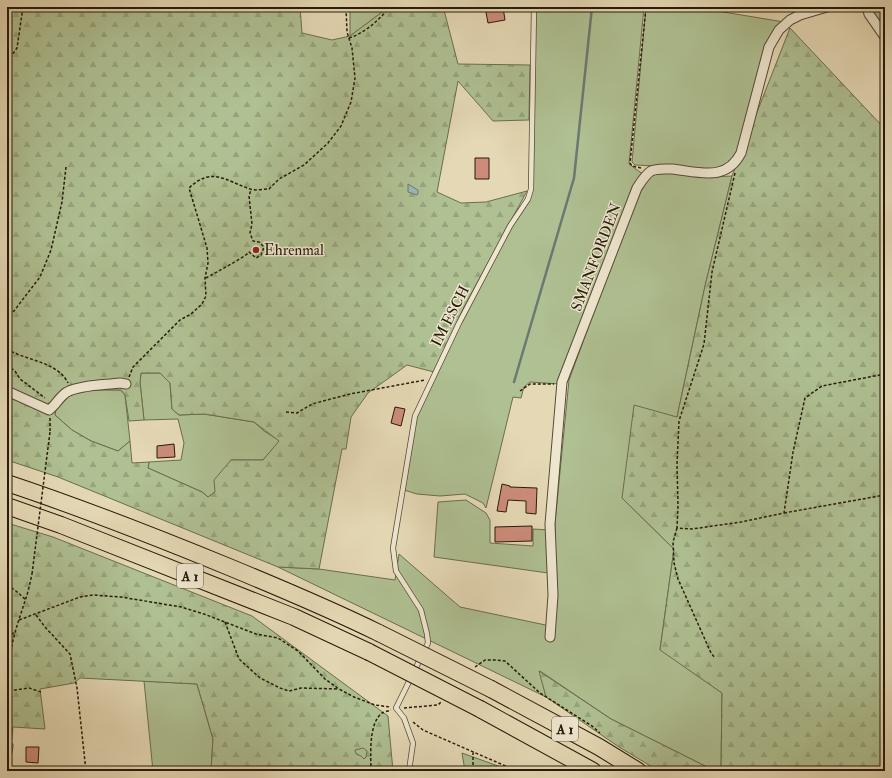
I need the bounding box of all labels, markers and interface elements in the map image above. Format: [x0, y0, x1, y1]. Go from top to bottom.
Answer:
street label: SMANFORDEN [567, 200, 626, 314]
place label: Ehrenmal [264, 241, 324, 260]
marker: Ehrenmal [251, 245, 261, 255]
street label: IM ESCH [427, 282, 474, 350]
road number: A 1 [177, 564, 203, 588]
road number: A 1 [552, 717, 578, 741]

